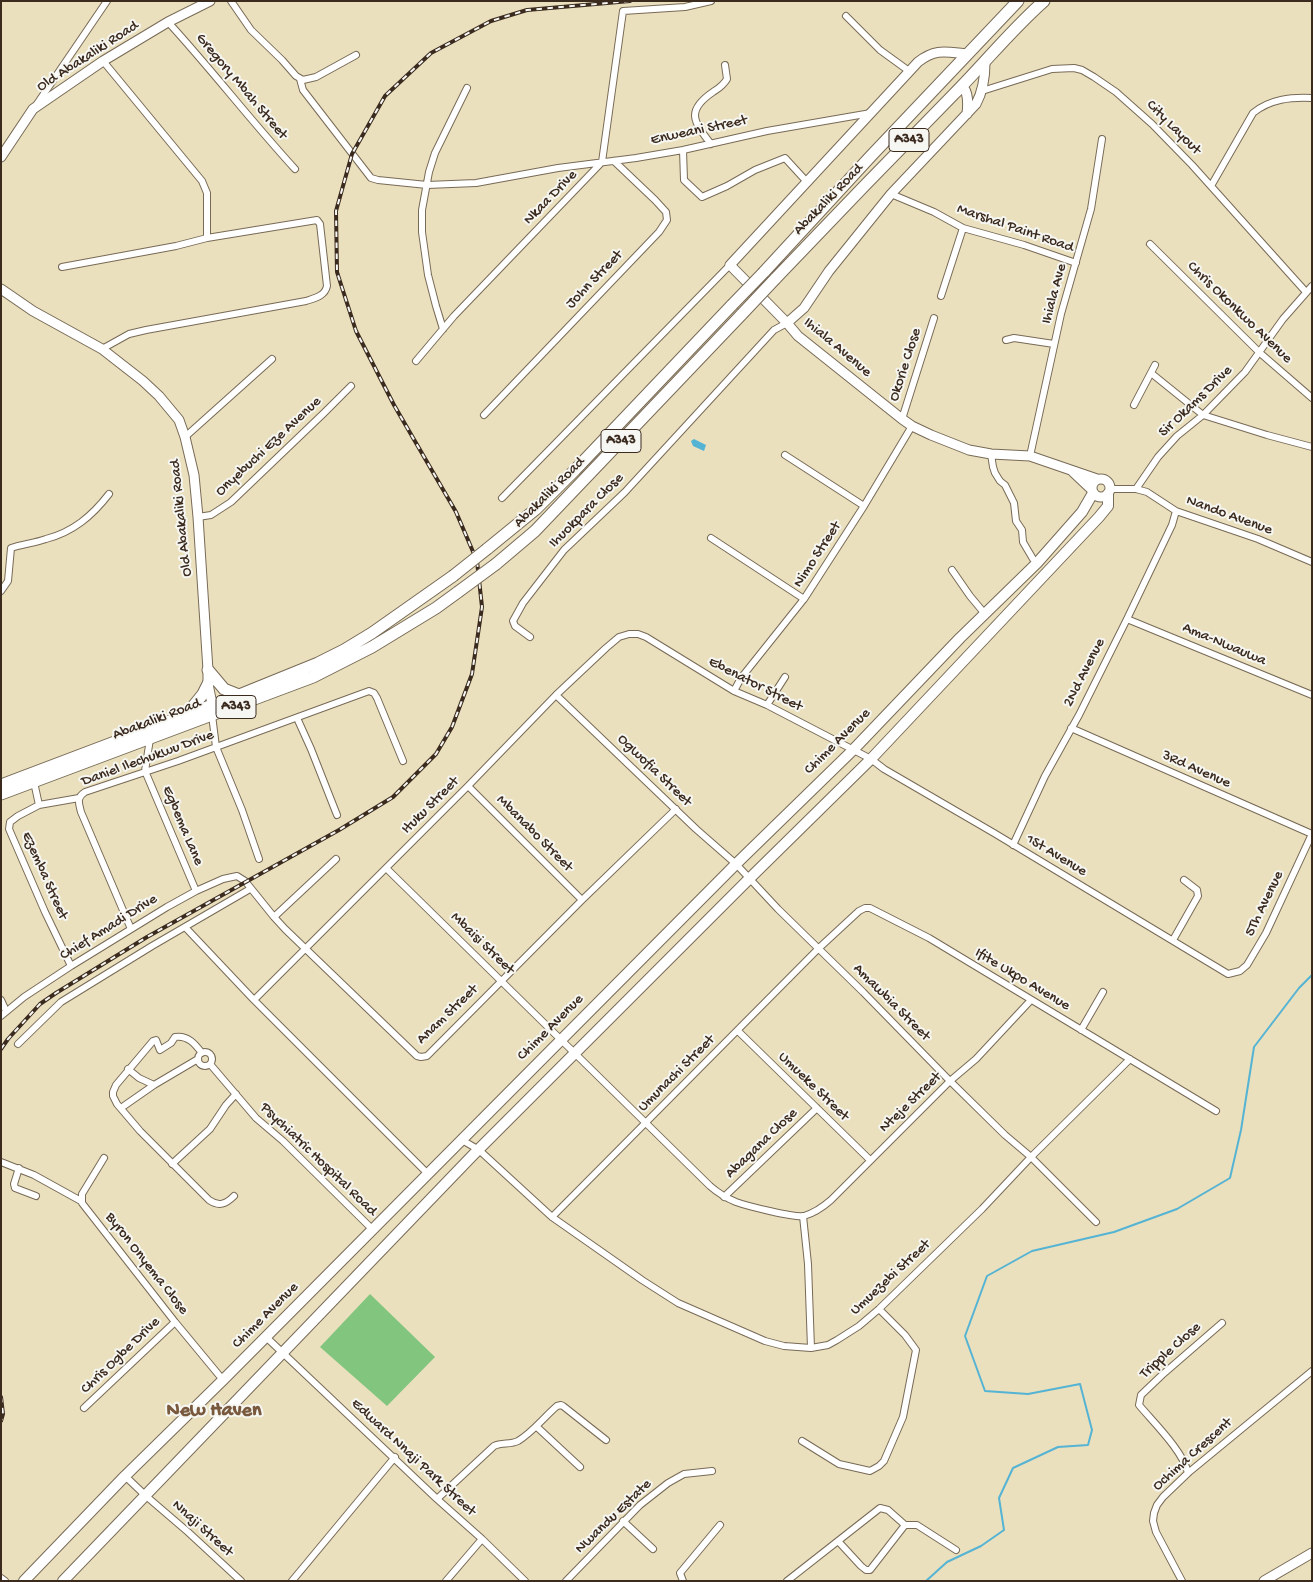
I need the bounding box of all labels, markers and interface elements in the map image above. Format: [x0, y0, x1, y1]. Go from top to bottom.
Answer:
street label: Old Abakaliki Road [34, 17, 142, 97]
street label: Gregory Mbah Street [191, 30, 291, 144]
street label: City Layout [1142, 97, 1204, 159]
street label: Enweani Street [649, 112, 749, 150]
road number: A343 [889, 128, 929, 152]
street label: Abakaliki Road [790, 160, 868, 240]
street label: Nkaa Drive [520, 167, 582, 229]
street label: Marshal Paint Road [954, 201, 1076, 257]
street label: John Street [563, 247, 627, 313]
street label: Chris Okonkwo Avenue [1183, 258, 1295, 368]
street label: Ihiala Ave [1038, 262, 1072, 326]
street label: Ihiala Avenue [799, 314, 875, 382]
street label: Okorie Close [886, 326, 926, 404]
street label: Sir Okams Drive [1155, 362, 1237, 442]
street label: Onyebuchi Eze Avenue [212, 393, 326, 501]
road number: A343 [601, 430, 641, 452]
street label: Abakaliki Road [511, 454, 589, 532]
street label: Old Abakaliki Road [167, 459, 197, 577]
street label: Ihuokpara Close [546, 470, 628, 552]
street label: Nando Avenue [1183, 492, 1275, 540]
street label: Nimo Street [790, 519, 846, 591]
street label: Ama-Nwauwa [1179, 619, 1269, 671]
street label: 2Nd Avenue [1060, 636, 1110, 710]
street label: Ebenator Street [705, 654, 805, 716]
street label: Abakaliki Road [110, 695, 204, 745]
road number: A343 [216, 696, 256, 719]
street label: Chime Avenue [801, 705, 875, 779]
street label: Daniel Ilechukwu Drive [79, 727, 217, 791]
street label: Ogwofia Street [613, 731, 695, 811]
street label: 3Rd Avenue [1159, 747, 1233, 793]
street label: Ituku Street [398, 773, 464, 839]
street label: Egbema Lane [157, 783, 207, 869]
street label: Mbanabo Street [492, 792, 576, 876]
street label: Ezemba Street [17, 829, 71, 923]
street label: 1St Avenue [1022, 831, 1090, 881]
street label: 5Th Avenue [1241, 868, 1289, 940]
street label: Chief Amadi Drive [57, 891, 161, 965]
street label: Mbaisi Street [446, 909, 518, 979]
street label: Ifite Ukpo Avenue [971, 944, 1073, 1016]
street label: Amawbia Street [848, 960, 934, 1046]
street label: Anam Street [414, 981, 482, 1049]
street label: Chime Avenue [514, 991, 588, 1065]
street label: Umunachi Street [635, 1032, 719, 1116]
street label: Umueke Street [774, 1049, 852, 1125]
street label: Nteje Street [876, 1069, 946, 1137]
street label: Psychiatric Hospital Road [256, 1099, 380, 1221]
street label: Abagana Close [722, 1105, 802, 1183]
street label: Byron Onyema Close [100, 1209, 192, 1319]
street label: Umuezebi Street [847, 1236, 935, 1320]
street label: Chime Avenue [229, 1279, 303, 1353]
street label: Chris Ogbe Drive [78, 1314, 164, 1398]
street label: Tripple Close [1137, 1319, 1205, 1383]
street label: Edward Nnaji Park Street [347, 1395, 479, 1521]
district label: New Haven [167, 1400, 261, 1424]
street label: Ochima Crescent [1150, 1415, 1236, 1495]
street label: Nwandu Estate [572, 1476, 656, 1558]
street label: Nnaji Street [168, 1497, 236, 1561]

